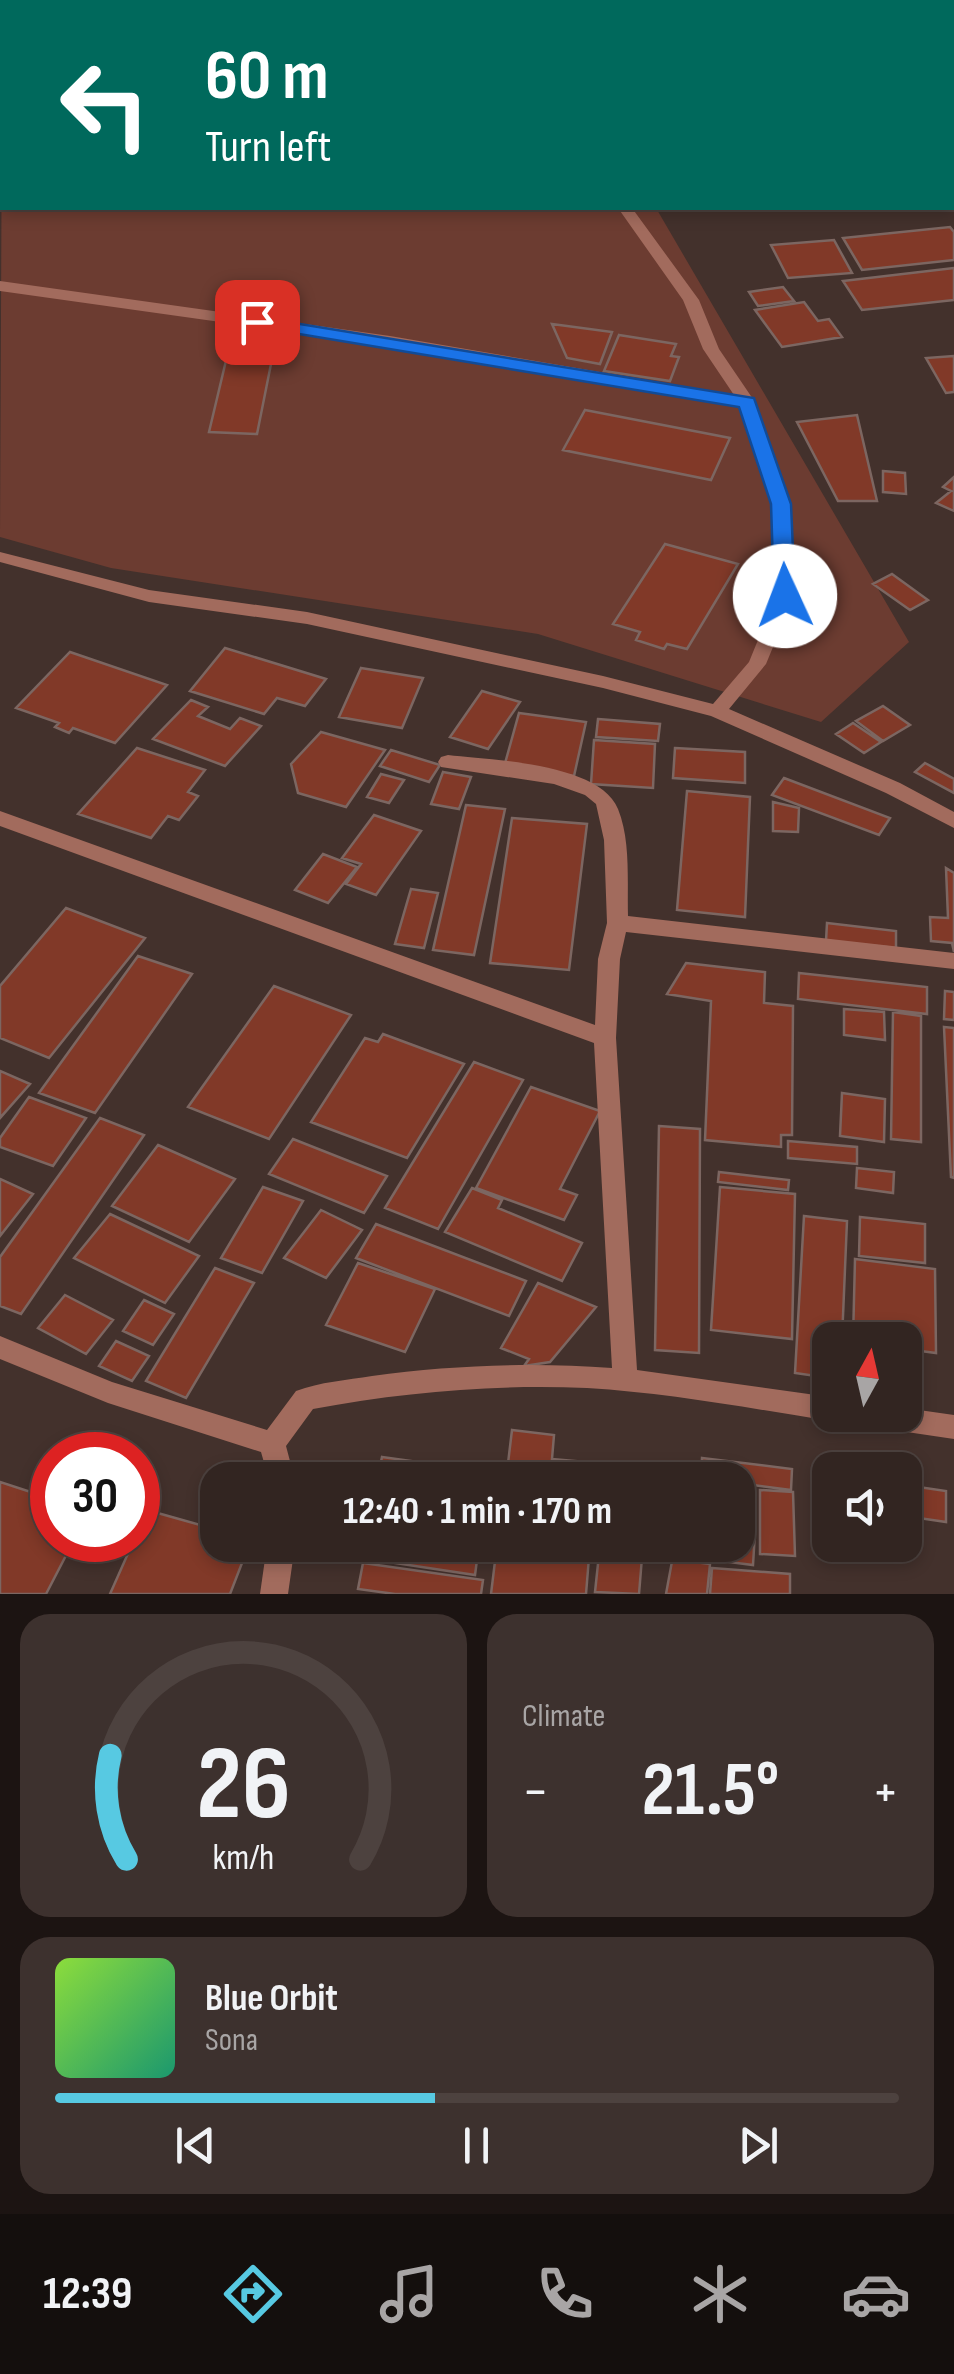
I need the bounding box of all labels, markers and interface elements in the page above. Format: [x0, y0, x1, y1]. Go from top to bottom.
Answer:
text: 60 m [205, 35, 329, 119]
icon: left [40, 40, 170, 170]
text: Turn left [205, 120, 331, 175]
pin [215, 280, 300, 365]
icon: arrive [230, 295, 285, 350]
position arrow [733, 544, 837, 648]
north arrow [812, 1322, 922, 1432]
map controls [812, 1322, 922, 1562]
speed limit sign: 30 [30, 1432, 160, 1562]
button: sound [812, 1452, 922, 1562]
text: 12:40 · 1 min · 170 m [343, 1489, 612, 1534]
text: Climate [522, 1697, 605, 1736]
text: 26 [196, 1723, 291, 1848]
text: 21.5° [642, 1746, 779, 1837]
text: − [522, 1759, 549, 1826]
text: + [872, 1759, 899, 1826]
text: km/h [213, 1837, 274, 1880]
text: Blue Orbit [205, 1976, 338, 2021]
text: Sona [205, 2021, 258, 2060]
icon: previous [168, 2118, 223, 2173]
icon: pause [449, 2118, 504, 2173]
icon: next [731, 2118, 786, 2173]
icon: directions [218, 2259, 288, 2329]
icon: music [374, 2259, 444, 2329]
icon: phone [530, 2259, 600, 2329]
icon: climate [685, 2259, 755, 2329]
icon: car [841, 2259, 911, 2329]
text: 12:39 [43, 2267, 132, 2322]

